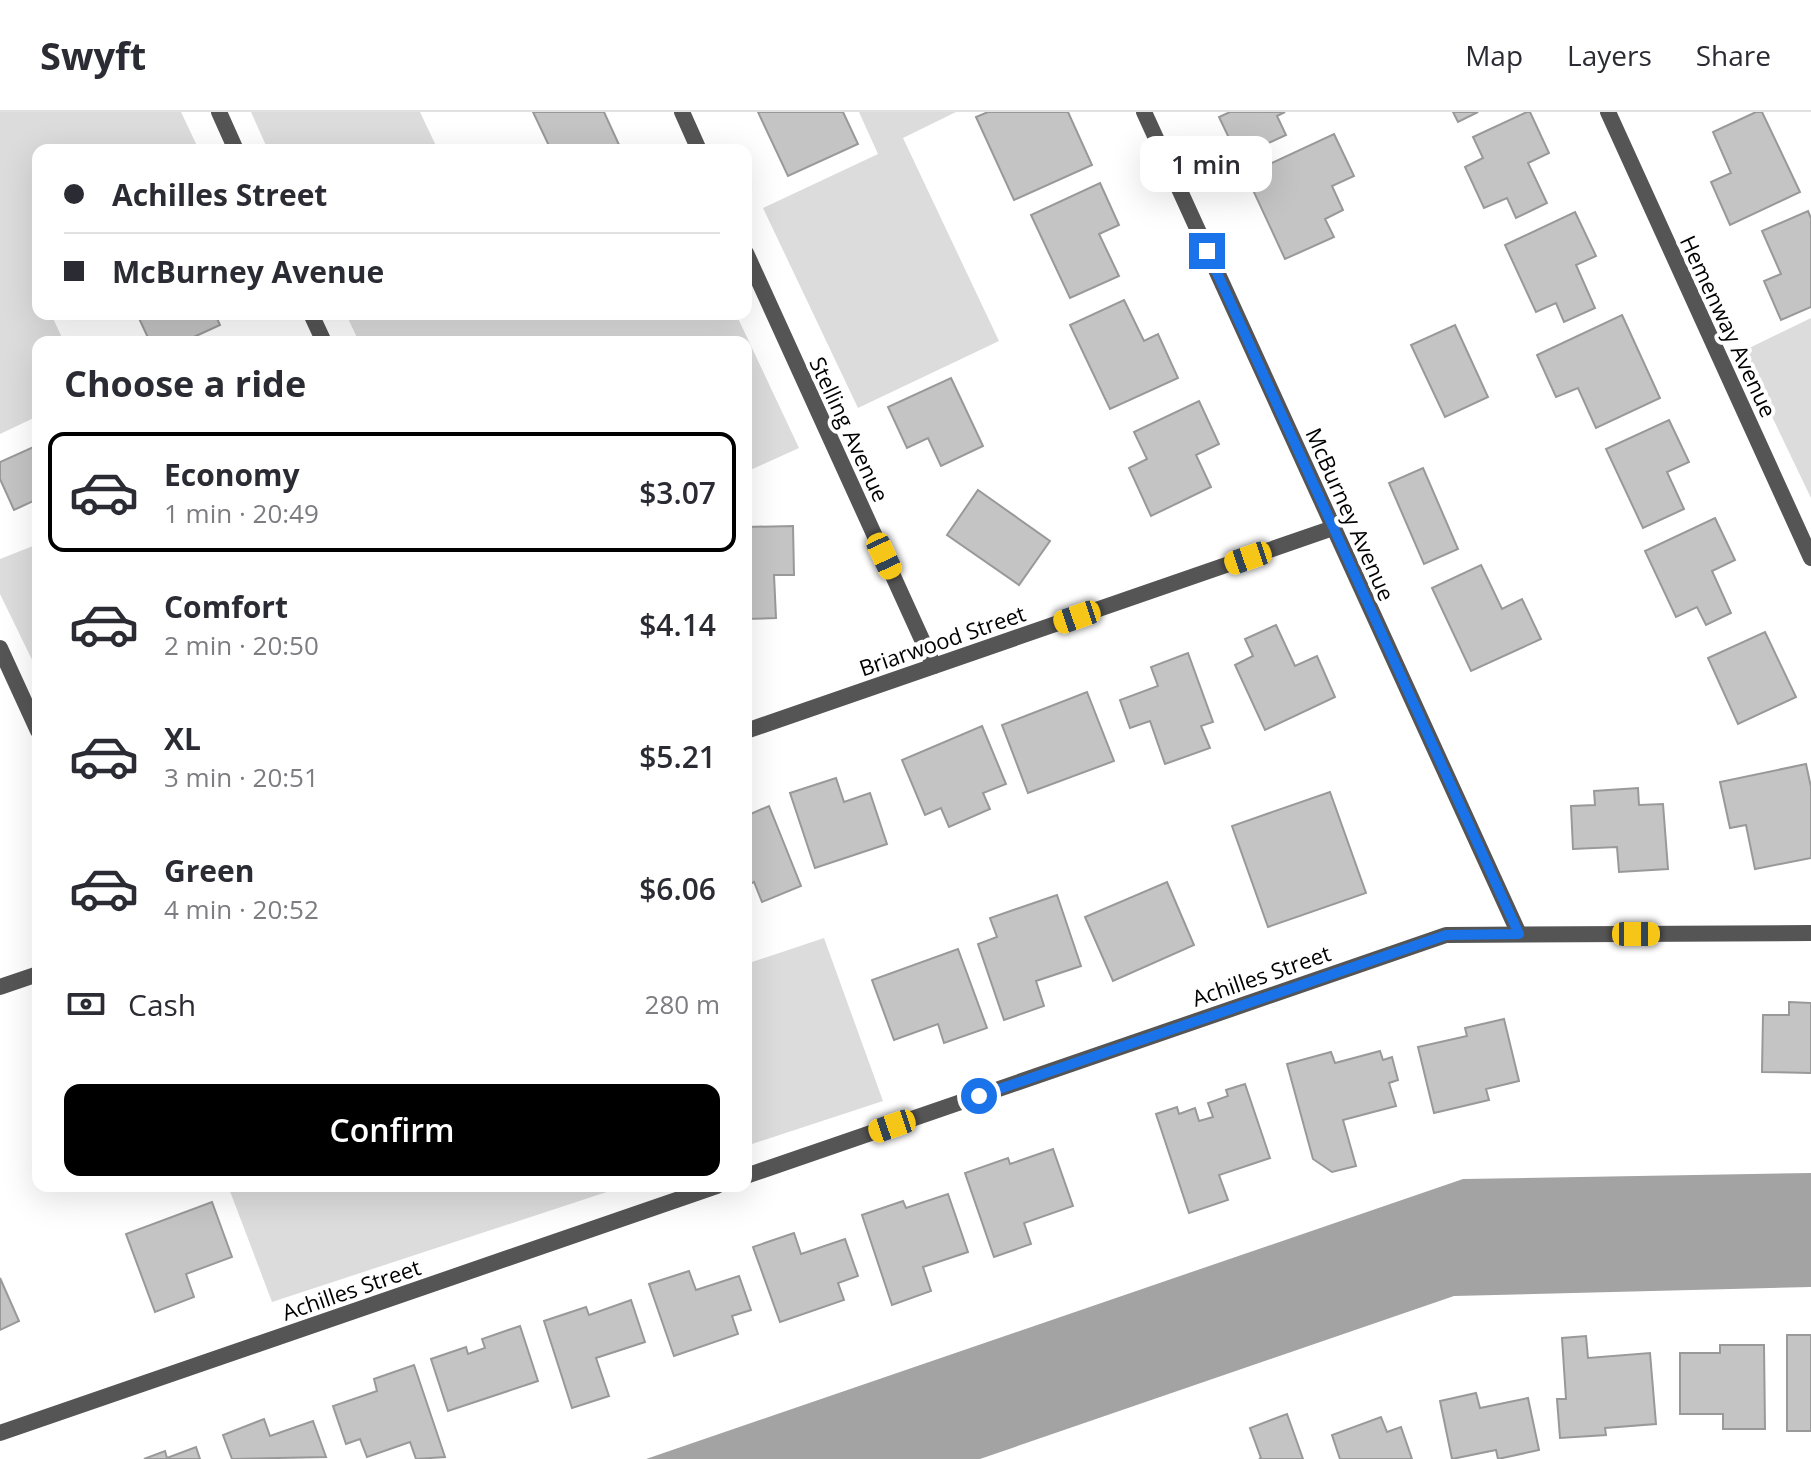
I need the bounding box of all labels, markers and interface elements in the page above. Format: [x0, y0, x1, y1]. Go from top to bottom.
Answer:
text: Swyft [40, 29, 146, 81]
text: Map [1465, 36, 1523, 74]
text: Layers [1567, 36, 1652, 74]
text: Share [1696, 36, 1771, 74]
callout: 1 min [1141, 135, 1273, 191]
text: 1 min [1171, 146, 1241, 182]
text: Achilles Street [112, 174, 327, 215]
street label: Hemenway Avenue [1674, 230, 1784, 422]
route end [1189, 233, 1225, 269]
text: McBurney Avenue [112, 251, 384, 292]
street label: Stelling Avenue [803, 352, 897, 506]
text: Choose a ride [64, 359, 306, 408]
street label: McBurney Avenue [1299, 423, 1403, 605]
text: Economy [164, 454, 300, 495]
icon: car [68, 456, 140, 528]
text: $3.07 [639, 472, 716, 513]
text: 1 min · 20:49 [164, 495, 319, 531]
car [863, 529, 905, 583]
car [1221, 539, 1275, 577]
text: Comfort [164, 586, 288, 627]
icon: car [68, 588, 140, 660]
street label: Briarwood Street [855, 597, 1029, 683]
car [1050, 598, 1104, 636]
text: $4.14 [639, 604, 716, 645]
text: 2 min · 20:50 [164, 627, 319, 663]
text: XL [164, 718, 201, 759]
icon: car [68, 720, 140, 792]
text: $5.21 [639, 736, 716, 777]
text: 3 min · 20:51 [164, 759, 319, 795]
text: Green [164, 850, 255, 891]
icon: car [68, 852, 140, 924]
text: $6.06 [639, 868, 716, 909]
text: 4 min · 20:52 [164, 891, 319, 927]
car [1612, 922, 1660, 946]
street label: Achilles Street [1188, 937, 1334, 1013]
icon: cash [64, 982, 108, 1026]
text: Cash [128, 984, 196, 1025]
text: 280 m [645, 986, 720, 1022]
route start [961, 1078, 997, 1114]
button: Confirm [64, 1084, 720, 1176]
car [865, 1107, 919, 1145]
street label: Achilles Street [278, 1251, 424, 1327]

